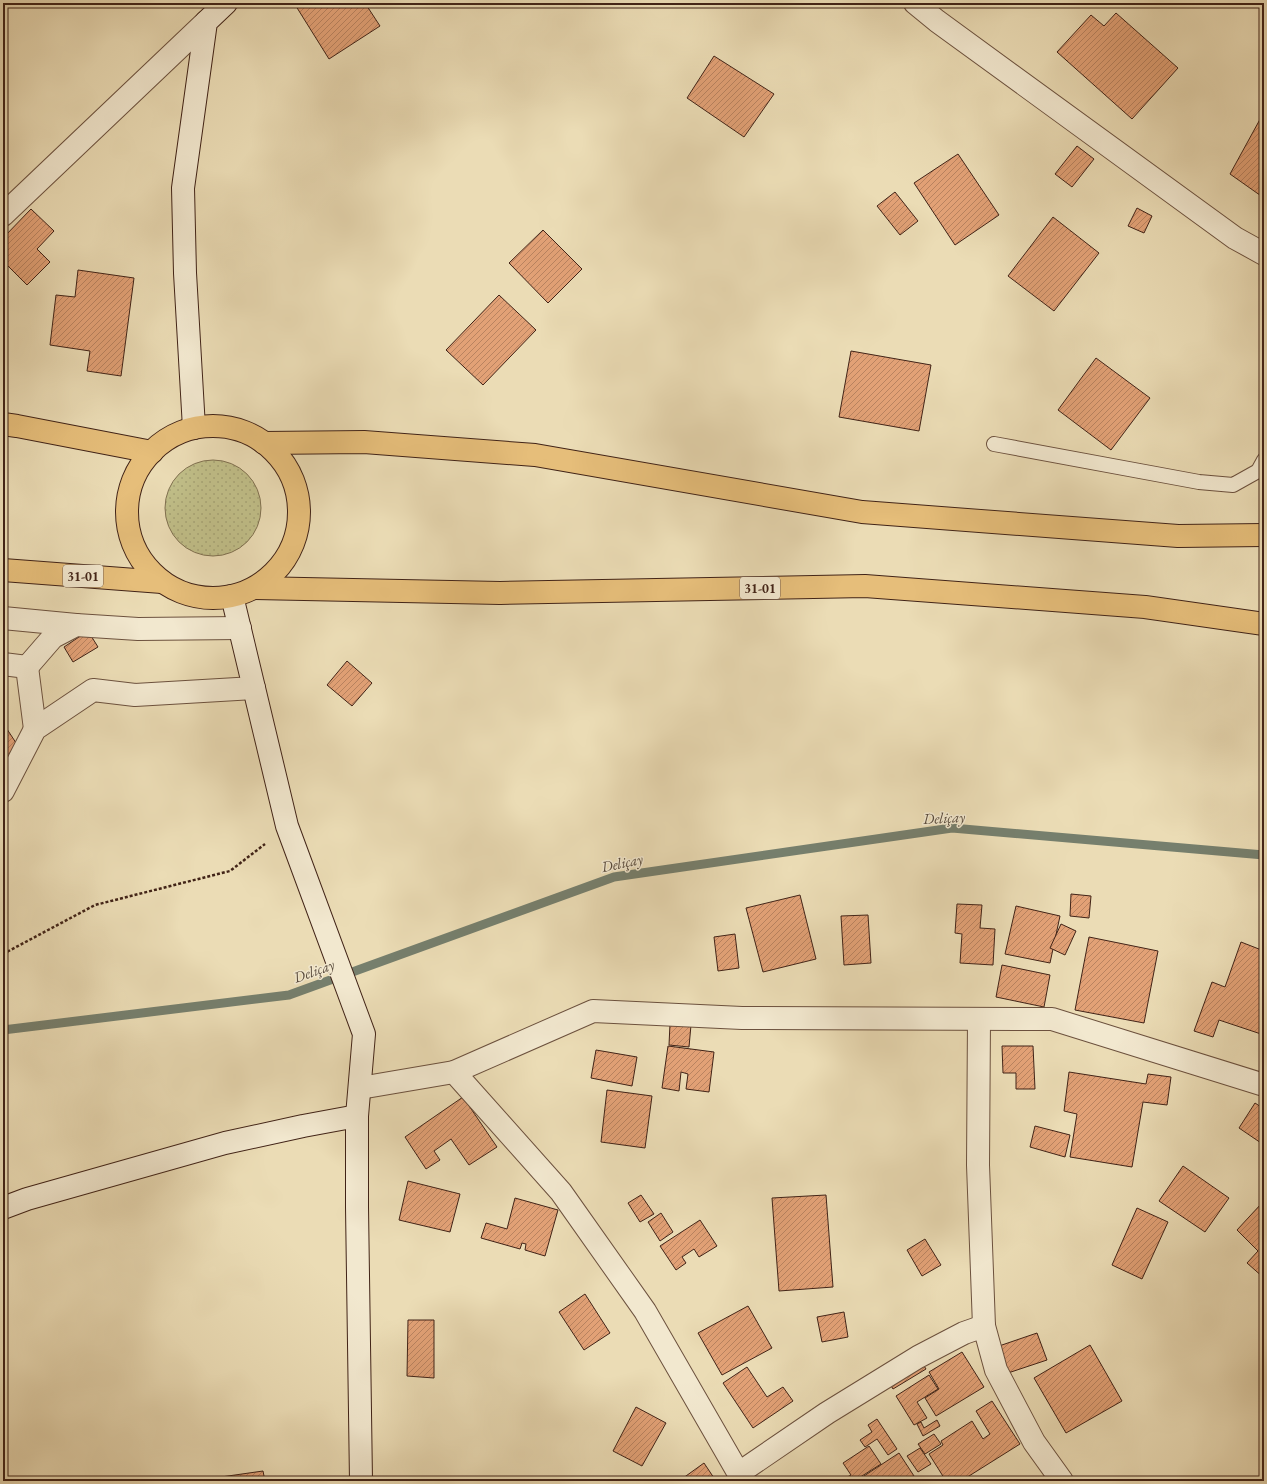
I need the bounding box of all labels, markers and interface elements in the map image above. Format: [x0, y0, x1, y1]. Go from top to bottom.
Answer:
road number: 31-01 [63, 565, 103, 587]
road number: 31-01 [740, 577, 780, 599]
water label: Deliçay [921, 807, 966, 828]
water label: Deliçay [598, 849, 645, 876]
water label: Deliçay [290, 954, 337, 987]

